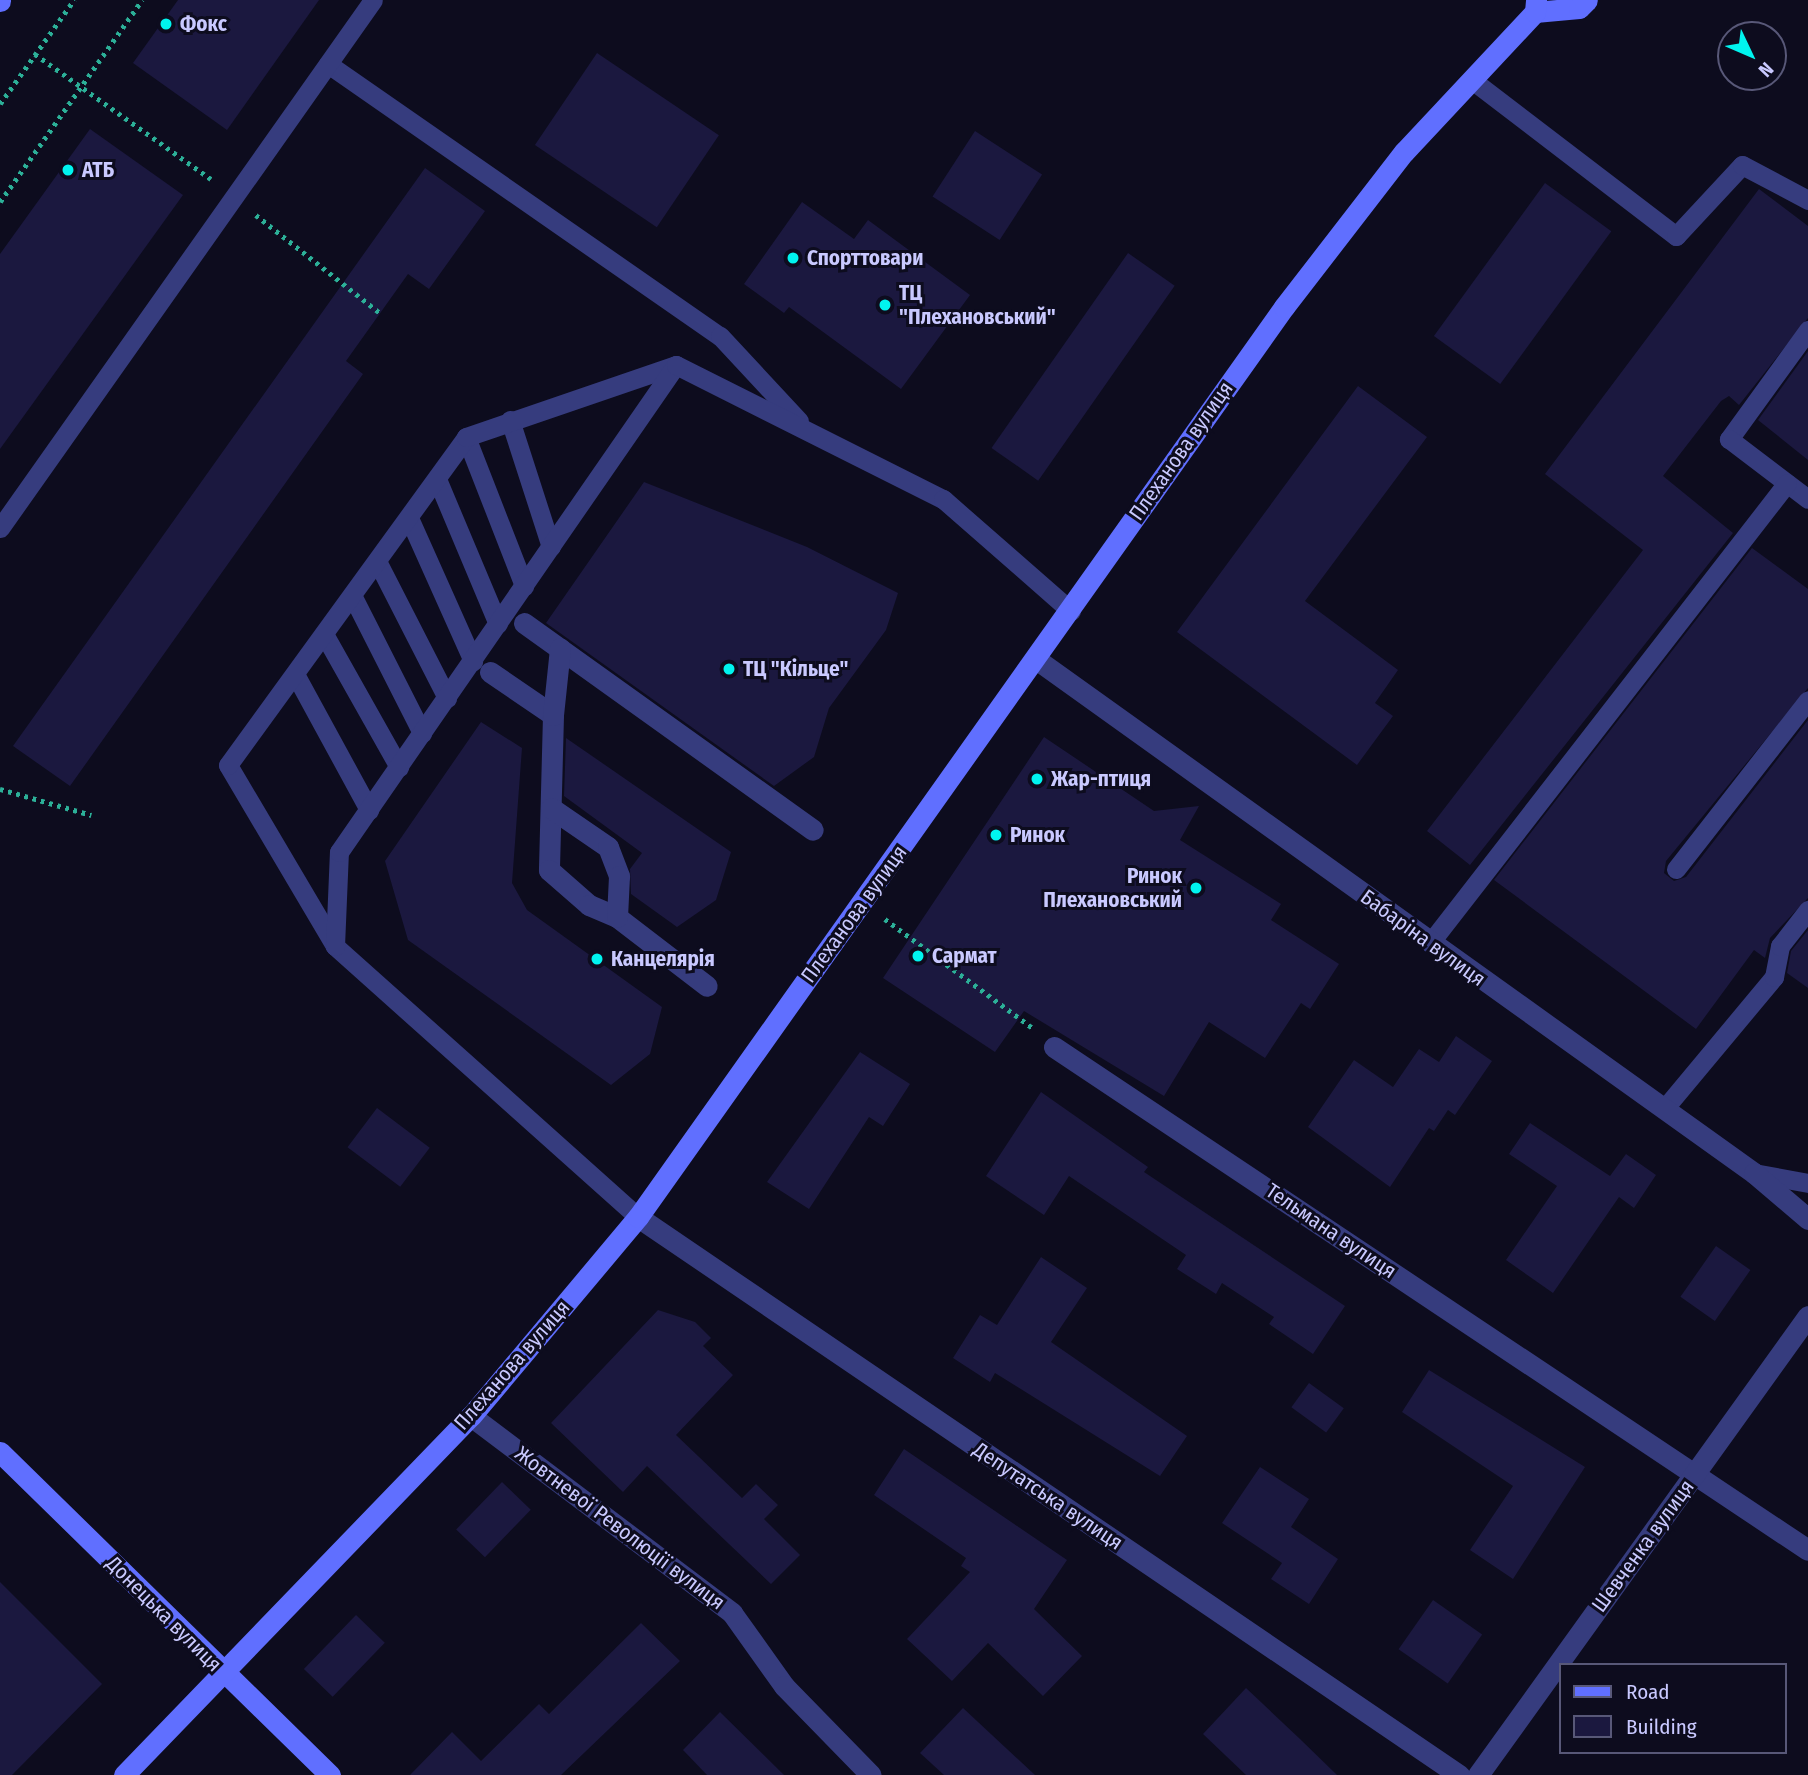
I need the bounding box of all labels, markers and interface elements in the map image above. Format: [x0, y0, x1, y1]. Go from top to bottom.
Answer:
place label: Фокс [180, 11, 227, 37]
marker: Фокс [158, 16, 174, 32]
north arrow [1717, 21, 1787, 91]
text: N [1754, 57, 1778, 82]
place label: АТБ [82, 157, 114, 183]
marker: АТБ [60, 162, 76, 178]
place label: Спорттовари [807, 245, 923, 271]
marker: Спорттовари [785, 250, 801, 266]
place label: ТЦ "Плехановський" [899, 280, 1056, 330]
marker: ТЦ "Плехановський" [877, 297, 893, 313]
street label: Плеханова вулиця [1124, 377, 1238, 525]
place label: ТЦ "Кільце" [743, 656, 848, 682]
marker: ТЦ "Кільце" [721, 661, 737, 677]
place label: Жар-птиця [1051, 766, 1151, 792]
marker: Жар-птиця [1029, 771, 1045, 787]
place label: Ринок [1010, 822, 1065, 848]
marker: Ринок [988, 827, 1004, 843]
street label: Плеханова вулиця [796, 840, 912, 988]
place label: Ринок Плехановський [1043, 863, 1182, 913]
marker: Ринок Плехановський [1188, 880, 1204, 896]
street label: Бабаріна вулиця [1356, 884, 1490, 992]
place label: Сармат [932, 943, 997, 969]
place label: Канцелярія [611, 946, 715, 972]
marker: Сармат [910, 948, 926, 964]
marker: Канцелярія [589, 951, 605, 967]
street label: Тельмана вулиця [1261, 1178, 1401, 1284]
street label: Плеханова вулиця [449, 1295, 575, 1435]
street label: Депутатська вулиця [969, 1437, 1127, 1555]
street label: Жовтневої Революції вулиця [510, 1441, 730, 1615]
street label: Шевченка вулиця [1586, 1475, 1700, 1617]
street label: Донецька вулиця [101, 1551, 227, 1677]
legend [1560, 1663, 1787, 1754]
text: Road [1626, 1679, 1670, 1705]
text: Building [1626, 1714, 1697, 1740]

